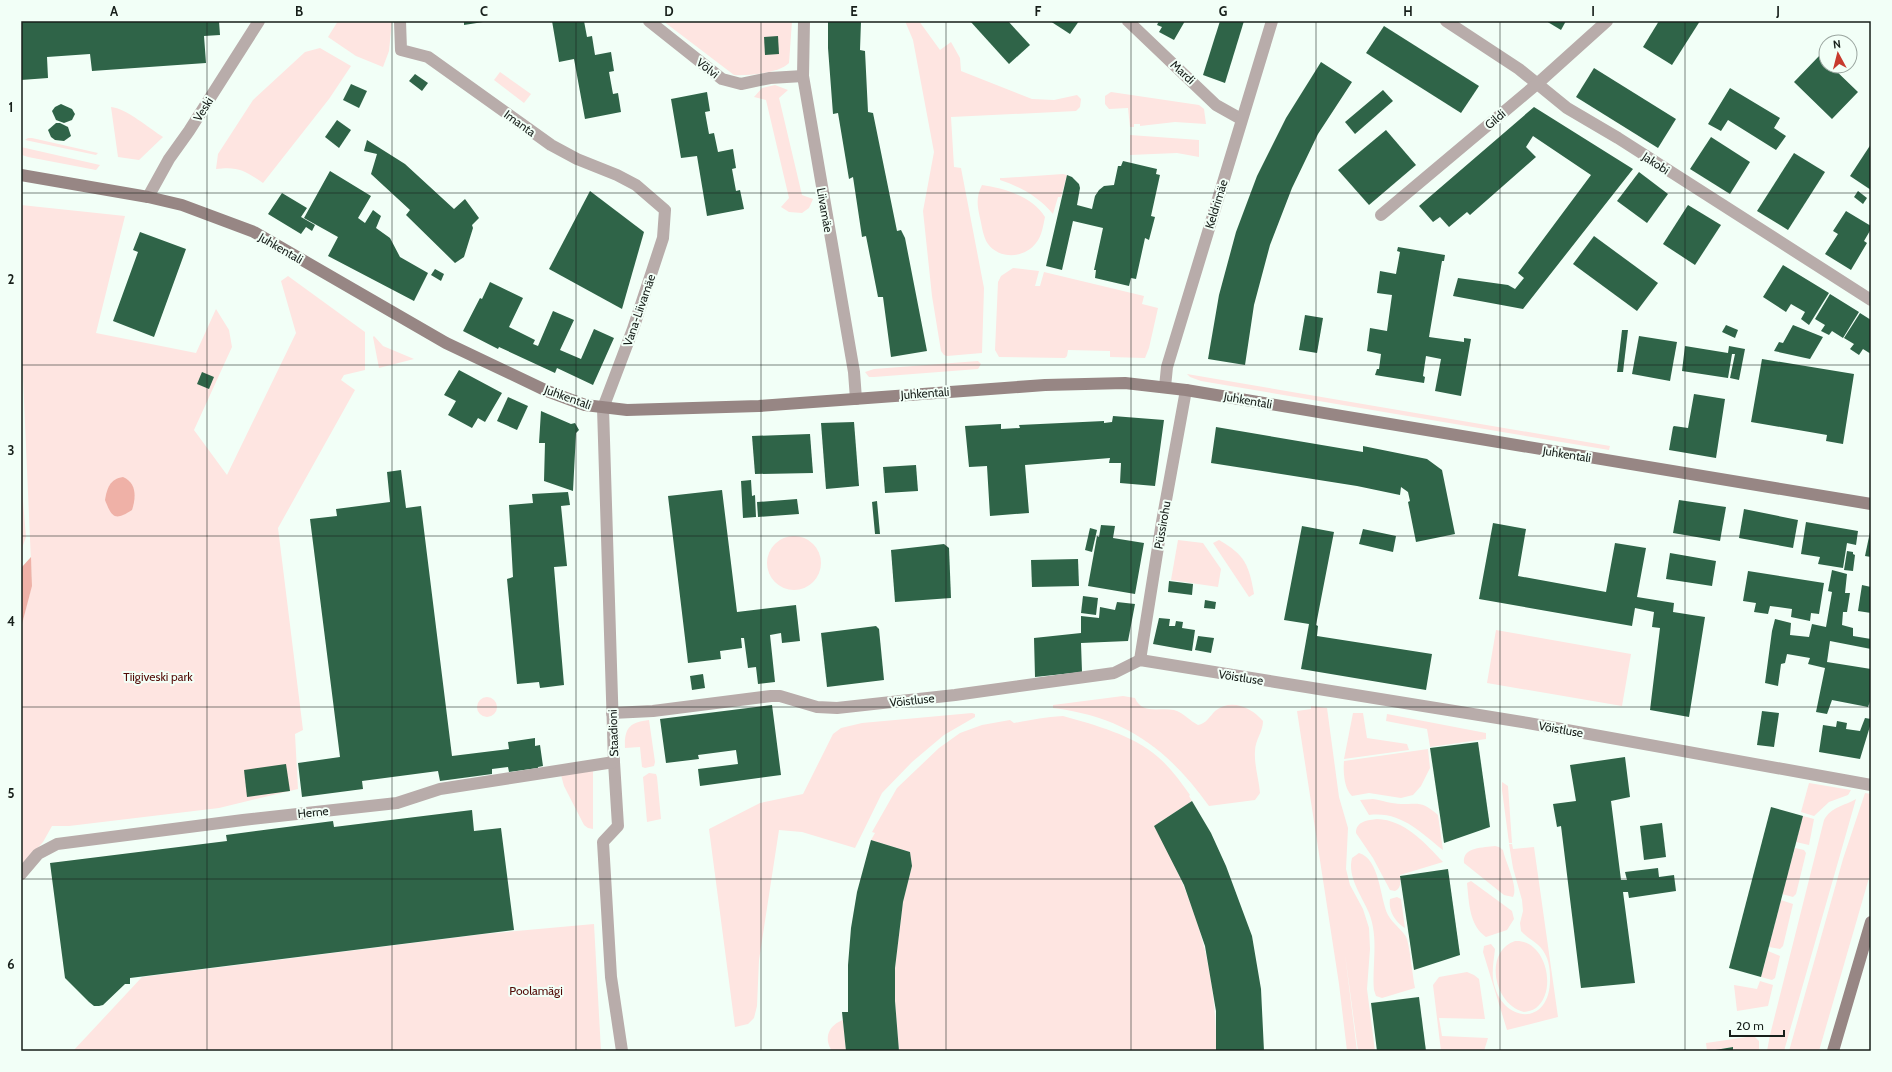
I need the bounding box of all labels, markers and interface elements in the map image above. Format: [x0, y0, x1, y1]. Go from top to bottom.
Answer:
text: A [110, 3, 119, 19]
text: B [295, 3, 303, 19]
text: C [480, 3, 488, 19]
text: D [664, 3, 674, 19]
text: E [850, 3, 858, 19]
text: F [1035, 3, 1042, 19]
text: G [1219, 3, 1228, 19]
text: H [1403, 3, 1413, 19]
text: I [1591, 3, 1595, 19]
text: J [1775, 3, 1780, 19]
north arrow [1818, 34, 1858, 74]
text: N [1832, 37, 1841, 51]
street label: Võlvi [694, 55, 722, 81]
street label: Mardi [1168, 57, 1198, 87]
street label: Veski [190, 94, 216, 124]
text: 1 [9, 99, 13, 115]
street label: Imanta [501, 106, 539, 140]
street label: Gildi [1482, 106, 1508, 132]
street label: Jakobi [1639, 148, 1673, 177]
street label: Keldrimäe [1201, 178, 1231, 230]
street label: Liivamäe [814, 186, 836, 234]
street label: Juhkentali [255, 229, 306, 267]
text: 2 [8, 271, 15, 287]
street label: Vana-Liivamäe [620, 272, 658, 348]
street label: Juhkentali [542, 381, 593, 412]
street label: Juhkentali [899, 384, 950, 402]
street label: Juhkentali [1222, 388, 1273, 412]
text: 3 [7, 442, 15, 458]
street label: Juhkentali [1541, 443, 1592, 465]
street label: Püssirohu [1150, 500, 1174, 550]
text: 4 [7, 613, 15, 629]
street label: Võistluse [1218, 666, 1264, 688]
park label: Tiigiveski park [123, 669, 193, 684]
street label: Võistluse [889, 690, 935, 710]
street label: Staadioni [605, 709, 621, 757]
street label: Võistluse [1538, 718, 1584, 740]
text: 5 [8, 785, 15, 801]
street label: Herne [297, 803, 329, 821]
text: 6 [7, 956, 15, 972]
park label: Poolamägi [509, 983, 563, 998]
scale bar [1730, 1012, 1784, 1038]
text: 20 m [1736, 1018, 1764, 1033]

